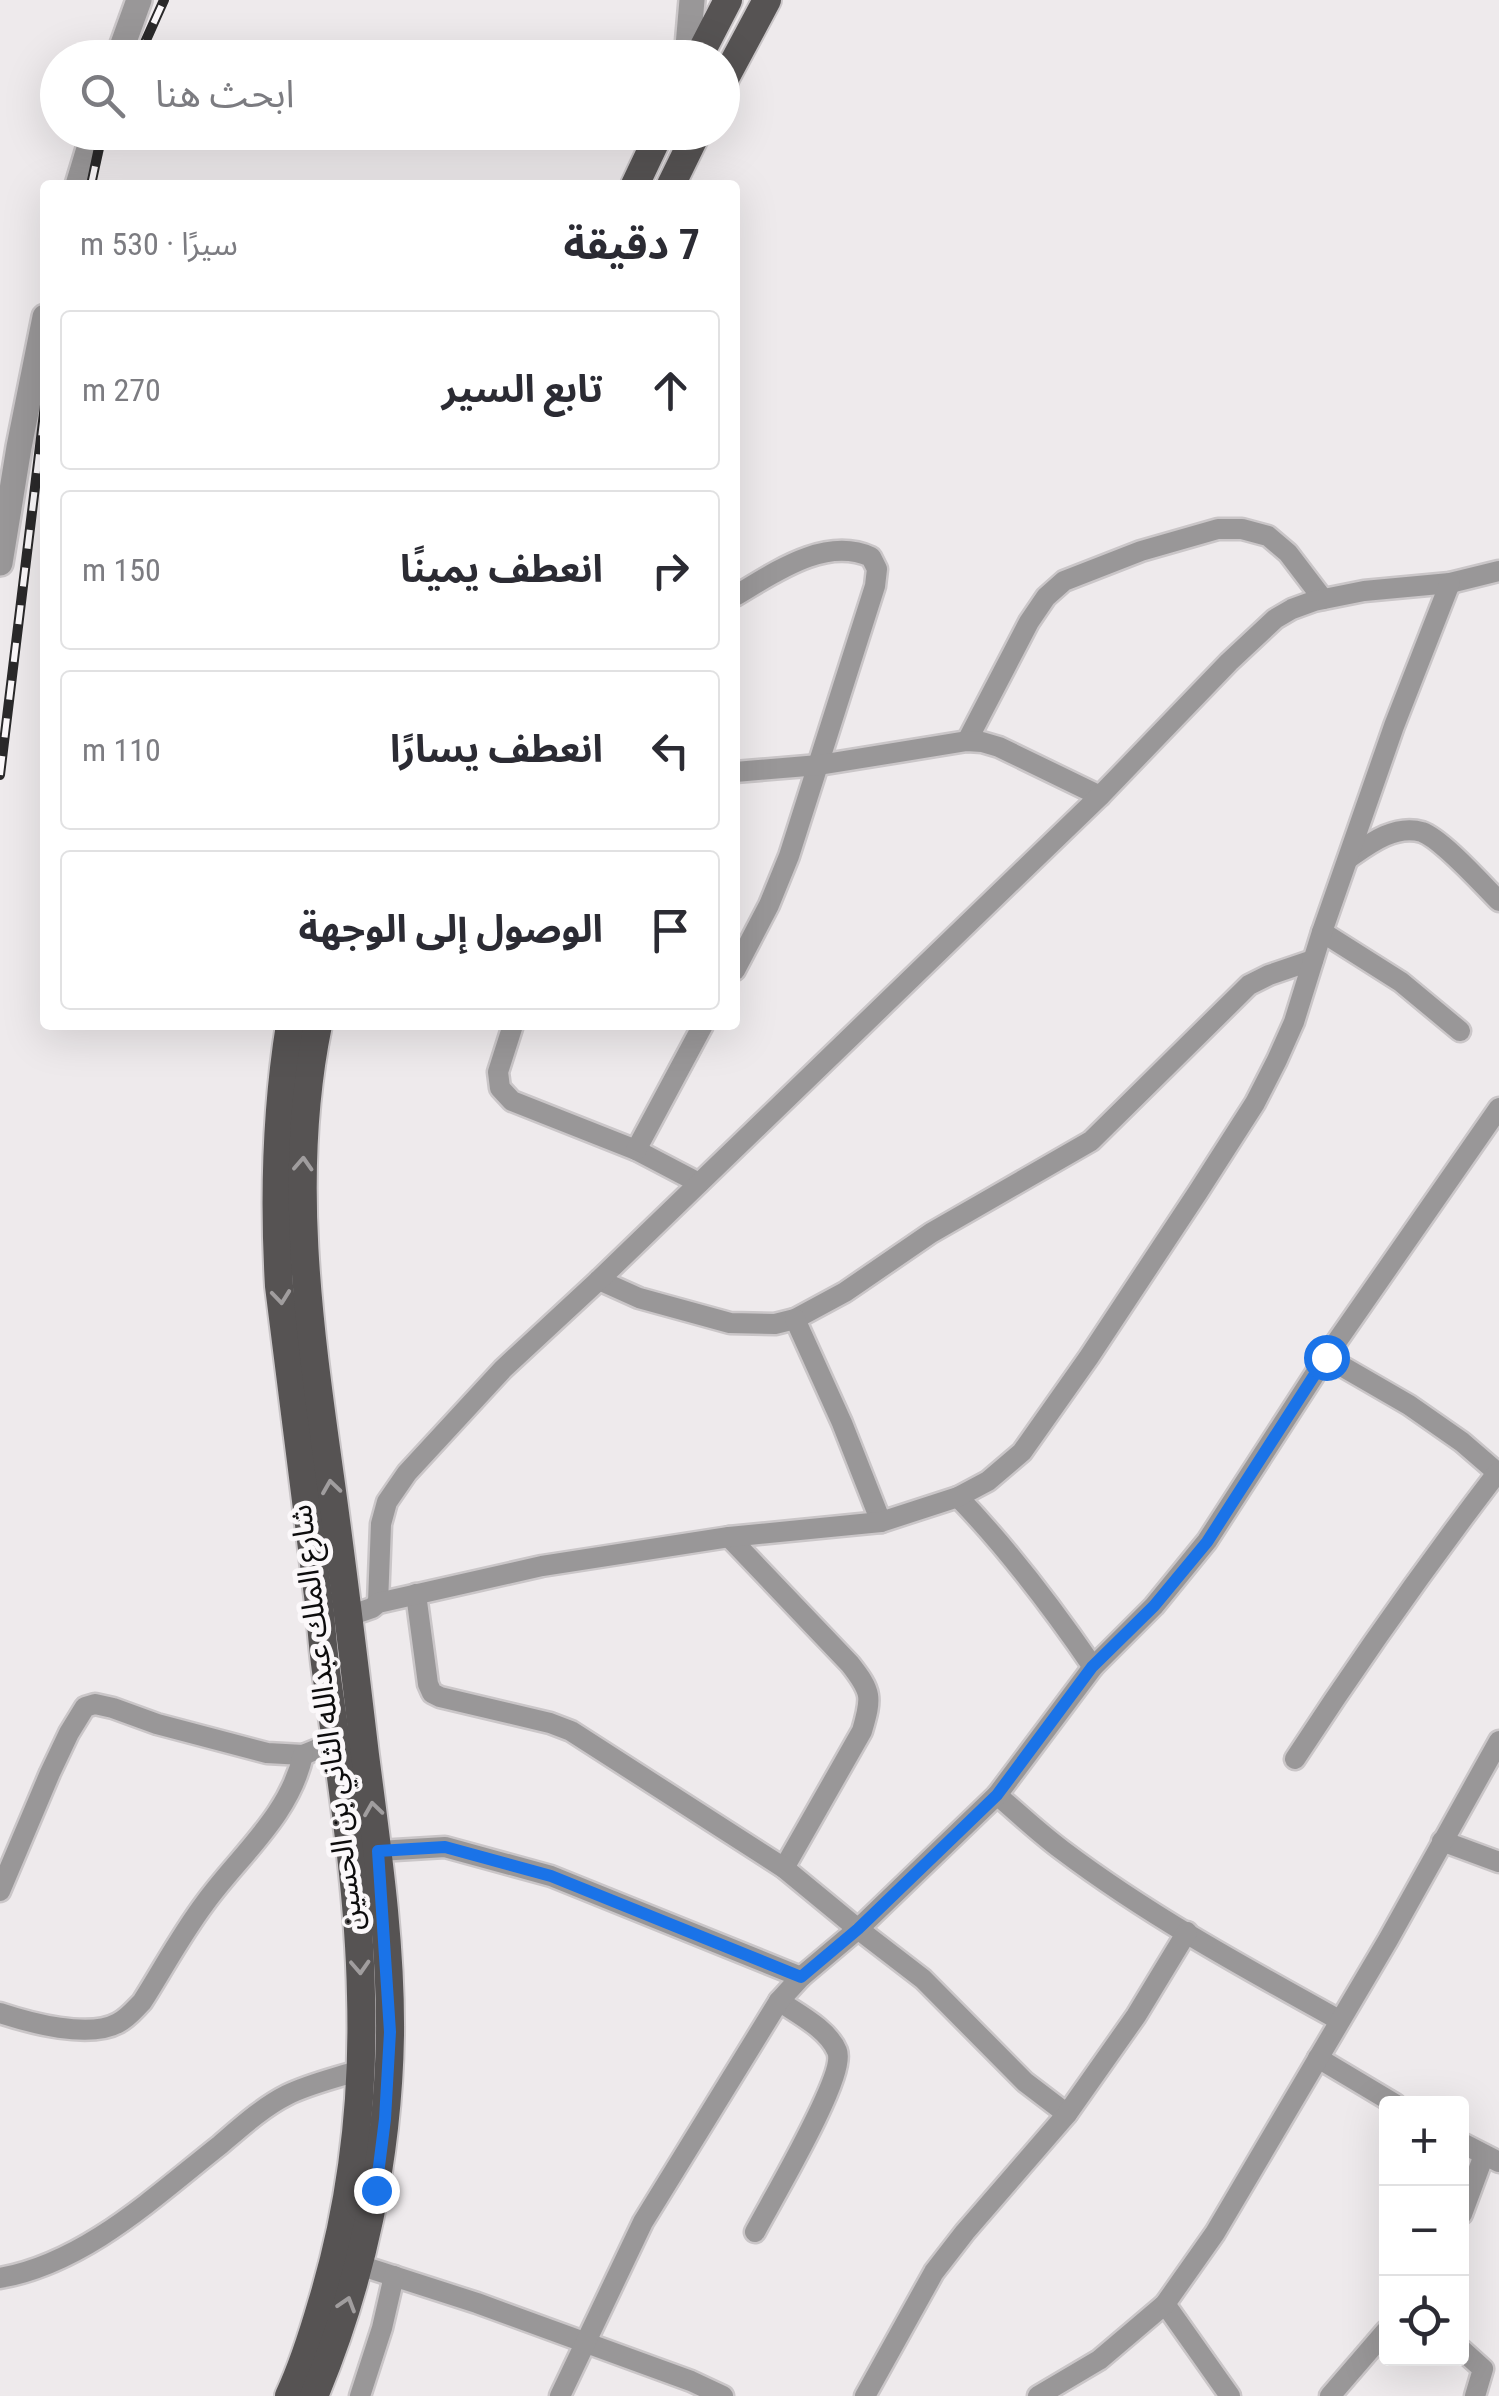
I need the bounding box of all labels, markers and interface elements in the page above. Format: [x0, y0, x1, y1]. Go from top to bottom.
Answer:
search box [40, 40, 740, 150]
icon: search [75, 68, 130, 123]
text: ابحث هنا [155, 72, 295, 116]
text: 7 دقيقة [563, 220, 700, 269]
text: سيرًا · 530 m [80, 225, 238, 263]
icon: ahead [643, 363, 698, 418]
text: تابع السير [442, 367, 603, 411]
text: 270 m [82, 371, 161, 409]
icon: right [643, 543, 698, 598]
text: انعطف يمينًا [400, 547, 603, 591]
text: 150 m [82, 551, 161, 589]
icon: left [643, 723, 698, 778]
text: انعطف يسارًا [390, 727, 603, 771]
text: 110 m [82, 731, 161, 769]
icon: arrive [643, 903, 698, 958]
text: الوصول إلى الوجهة [299, 907, 603, 951]
one-way arrow [292, 1155, 313, 1171]
one-way arrow [269, 1289, 291, 1305]
route start [1304, 1335, 1350, 1381]
one-way arrow [322, 1479, 343, 1495]
street label: شارع الملك عبدالله الثاني بن الحسين [282, 1502, 375, 1933]
one-way arrow [363, 1801, 384, 1818]
one-way arrow [349, 1959, 370, 1975]
map controls [1379, 2096, 1469, 2366]
button: + [1379, 2096, 1469, 2186]
route end [354, 2168, 400, 2214]
button: − [1379, 2186, 1469, 2276]
button: locate [1379, 2276, 1469, 2366]
one-way arrow [335, 2296, 356, 2313]

